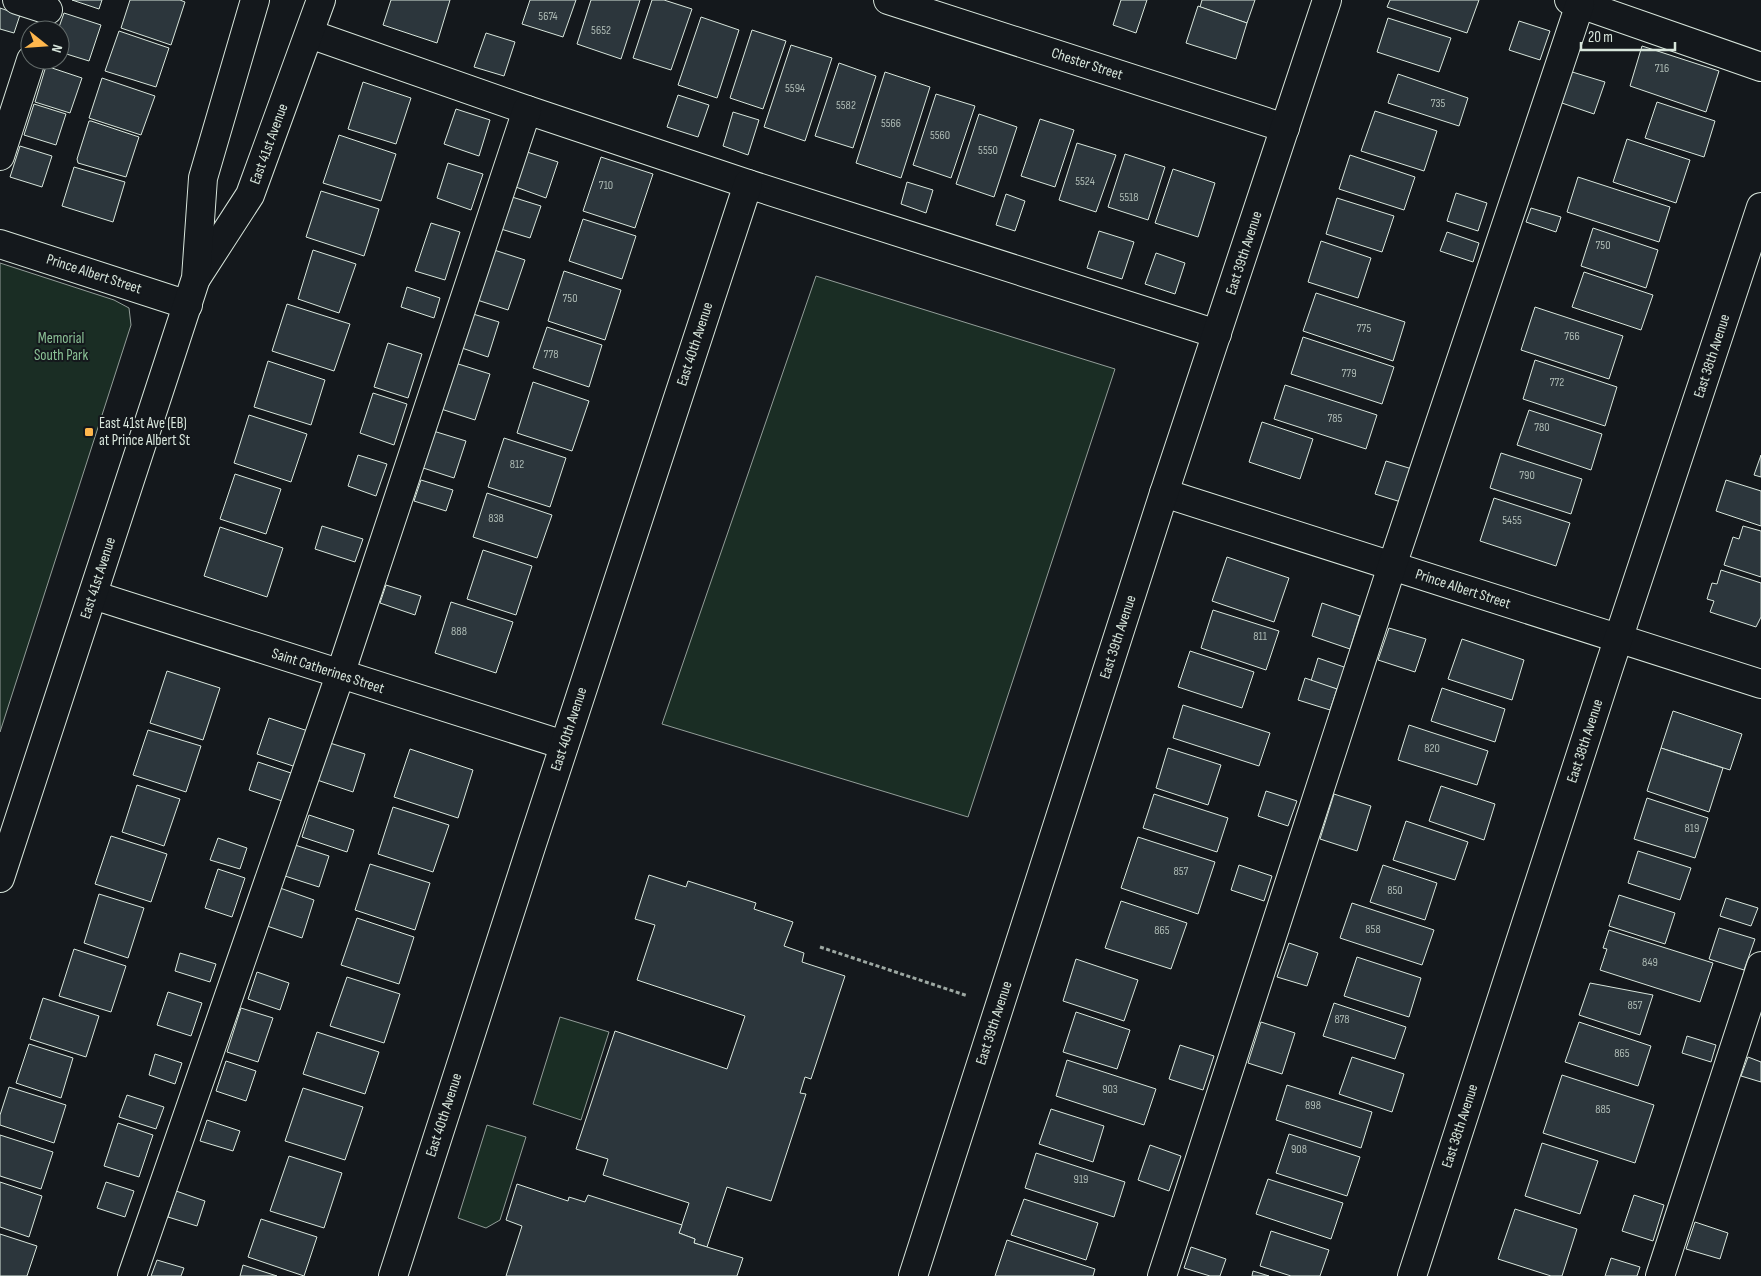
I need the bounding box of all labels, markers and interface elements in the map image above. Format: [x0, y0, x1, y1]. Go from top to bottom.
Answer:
house number: 5674 [538, 9, 558, 24]
north arrow [20, 20, 70, 70]
scale bar [1581, 20, 1675, 52]
house number: 5652 [591, 23, 611, 38]
text: 20 m [1588, 28, 1613, 47]
text: N [48, 43, 66, 55]
street label: Chester Street [1049, 44, 1125, 85]
house number: 716 [1655, 61, 1669, 76]
house number: 5594 [785, 81, 805, 96]
house number: 735 [1431, 96, 1446, 111]
house number: 5582 [836, 98, 856, 113]
street label: East 41st Avenue [246, 101, 292, 187]
house number: 5566 [881, 116, 901, 131]
house number: 5560 [930, 128, 950, 143]
house number: 5550 [978, 143, 998, 158]
house number: 5524 [1075, 174, 1095, 189]
house number: 710 [599, 178, 613, 193]
house number: 5518 [1119, 190, 1139, 205]
street label: East 39th Avenue [1221, 209, 1267, 297]
house number: 750 [1596, 238, 1610, 253]
street label: Prince Albert Street [44, 250, 144, 298]
house number: 750 [563, 291, 577, 306]
street label: East 40th Avenue [673, 300, 717, 388]
street label: East 38th Avenue [1690, 312, 1734, 400]
house number: 775 [1357, 321, 1371, 336]
park label: Memorial South Park [34, 329, 88, 365]
house number: 766 [1564, 329, 1580, 344]
house number: 778 [544, 347, 558, 362]
house number: 779 [1342, 366, 1356, 381]
house number: 772 [1550, 375, 1564, 390]
house number: 785 [1328, 411, 1343, 426]
place label: East 41st Ave (EB) at Prince Albert St [99, 414, 190, 450]
house number: 780 [1534, 420, 1550, 435]
marker: East 41st Ave (EB) at Prince Albert St [83, 426, 95, 438]
house number: 812 [510, 457, 524, 472]
house number: 790 [1519, 468, 1535, 483]
house number: 838 [488, 511, 504, 526]
house number: 5455 [1502, 513, 1522, 528]
street label: East 41st Avenue [76, 535, 120, 621]
street label: Prince Albert Street [1413, 565, 1513, 613]
street label: East 39th Avenue [1095, 593, 1141, 681]
house number: 888 [451, 624, 467, 639]
house number: 811 [1253, 629, 1268, 644]
street label: Saint Catherines Street [269, 644, 387, 698]
street label: East 40th Avenue [547, 685, 591, 773]
street label: East 38th Avenue [1563, 697, 1607, 785]
house number: 820 [1424, 741, 1440, 756]
house number: 819 [1685, 821, 1699, 836]
house number: 857 [1174, 864, 1189, 879]
house number: 850 [1387, 883, 1403, 898]
house number: 858 [1365, 922, 1381, 937]
house number: 865 [1154, 923, 1170, 938]
house number: 849 [1642, 955, 1658, 970]
street label: East 39th Avenue [971, 979, 1017, 1067]
house number: 857 [1628, 998, 1643, 1013]
house number: 878 [1334, 1012, 1350, 1027]
house number: 865 [1614, 1046, 1630, 1061]
street label: East 40th Avenue [422, 1071, 466, 1159]
house number: 903 [1102, 1082, 1118, 1097]
street label: East 38th Avenue [1438, 1082, 1482, 1170]
house number: 898 [1305, 1098, 1321, 1113]
house number: 885 [1595, 1102, 1611, 1117]
house number: 908 [1291, 1142, 1307, 1157]
house number: 919 [1074, 1172, 1088, 1187]

